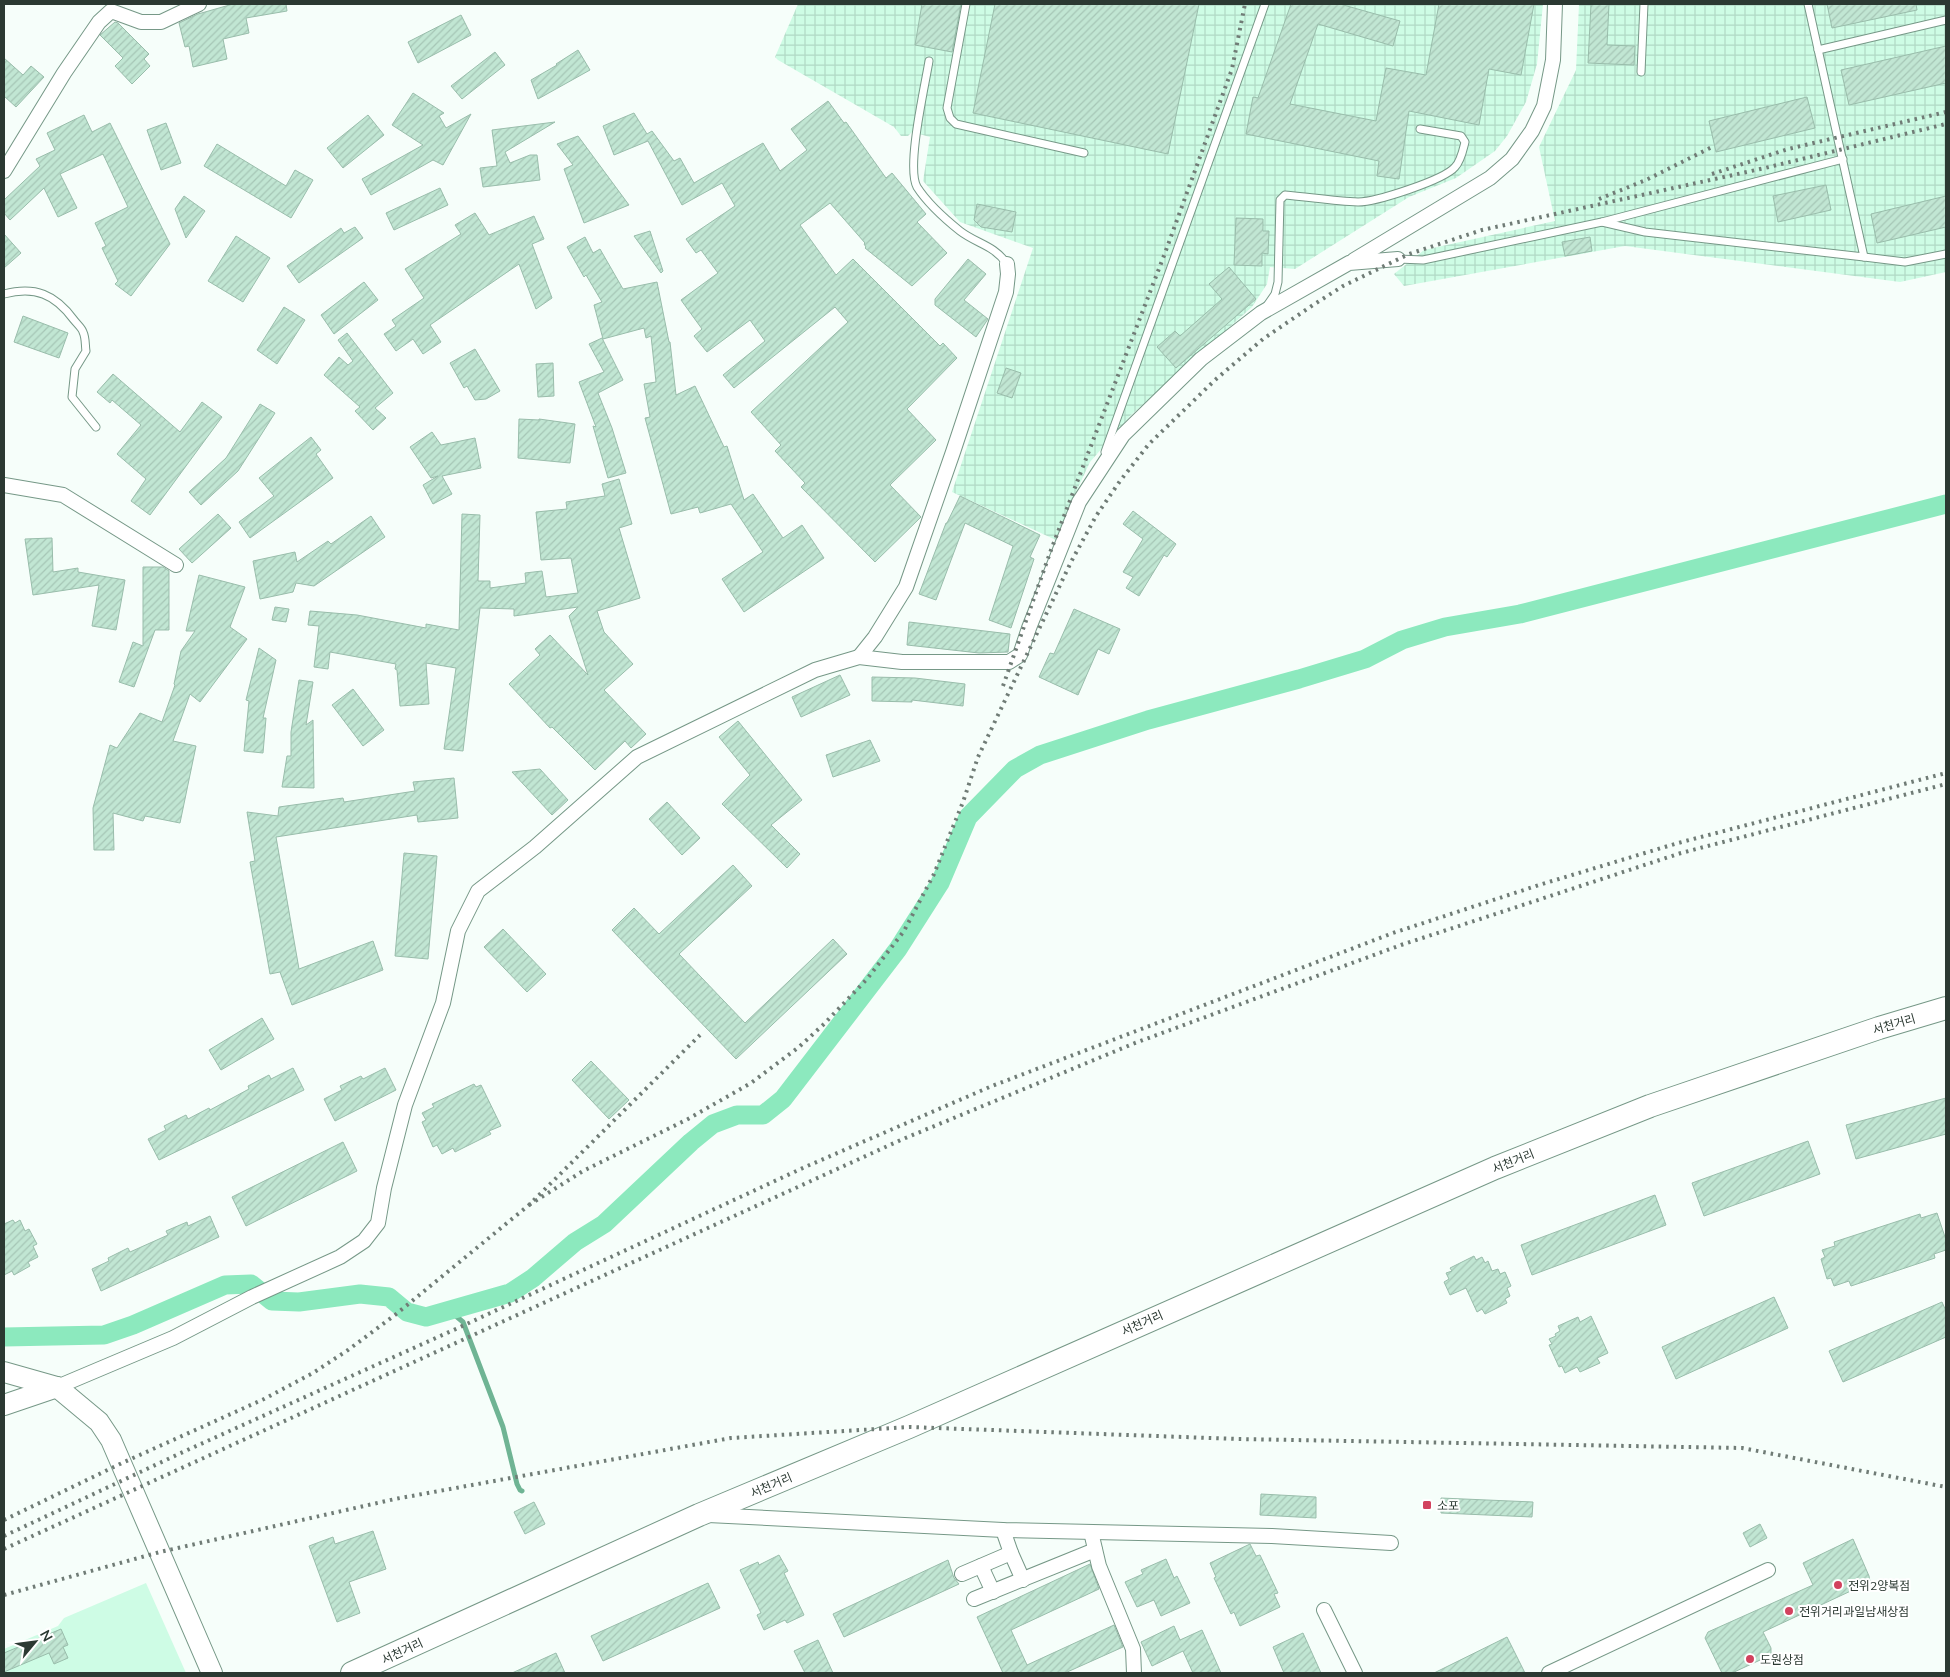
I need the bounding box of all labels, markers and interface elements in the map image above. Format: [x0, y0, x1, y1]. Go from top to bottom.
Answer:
street label: 서천거리 [1871, 1011, 1917, 1037]
street label: 서천거리 [1490, 1146, 1536, 1176]
street label: 서천거리 [1119, 1307, 1165, 1339]
street label: 서천거리 [748, 1469, 794, 1501]
place label: 소포 [1437, 1498, 1459, 1513]
marker: 소포 [1421, 1499, 1433, 1511]
place label: 전위2양복점 [1848, 1578, 1910, 1593]
marker: 전위2양복점 [1832, 1579, 1844, 1591]
place label: 전위거리과일남새상점 [1799, 1604, 1909, 1619]
marker: 전위거리과일남새상점 [1783, 1605, 1795, 1617]
north arrow [10, 1617, 60, 1667]
text: N [36, 1627, 57, 1645]
street label: 서천거리 [379, 1635, 425, 1667]
place label: 도원상점 [1760, 1652, 1804, 1667]
marker: 도원상점 [1744, 1653, 1756, 1665]

